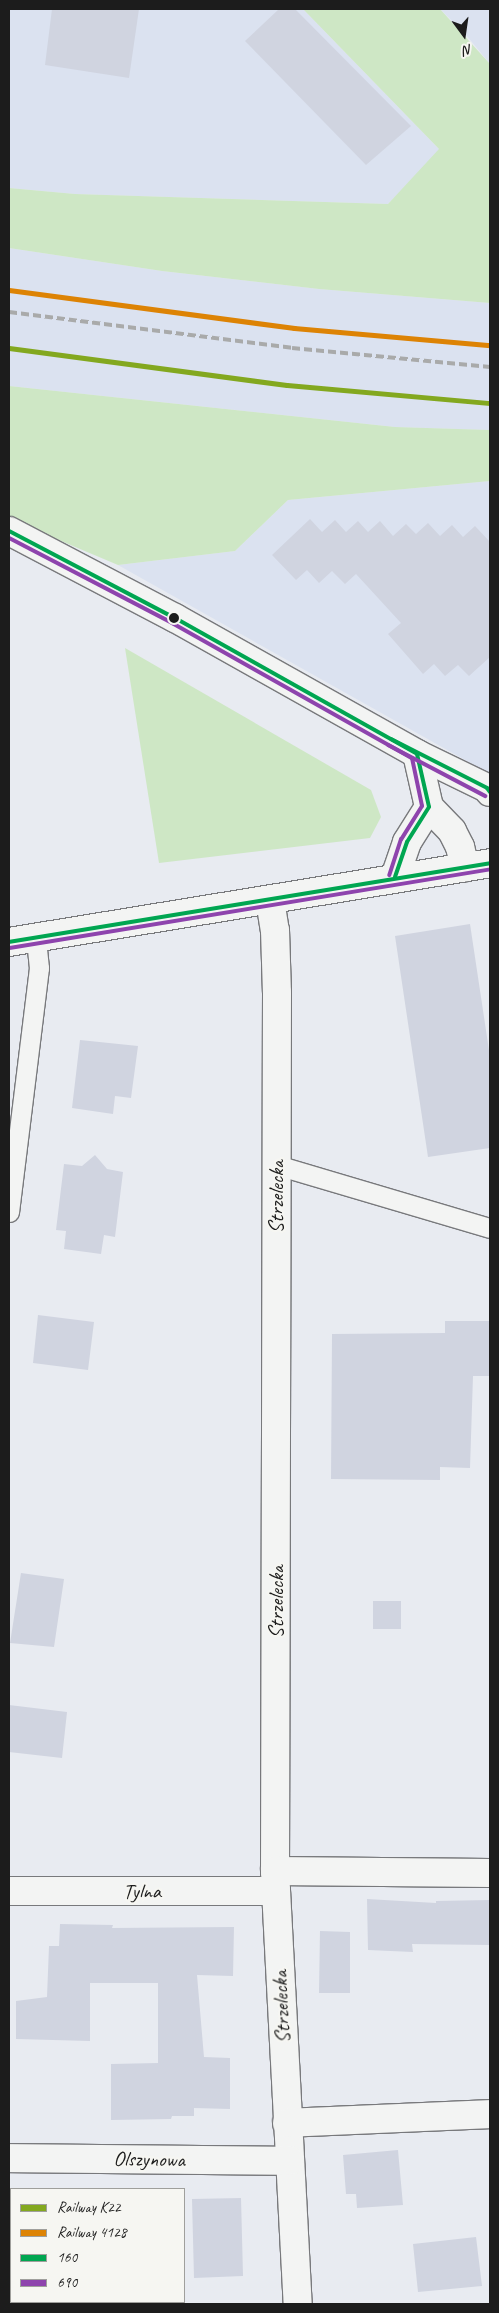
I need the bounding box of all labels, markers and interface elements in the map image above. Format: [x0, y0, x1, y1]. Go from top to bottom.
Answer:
north arrow [439, 10, 489, 60]
text: N [461, 41, 474, 59]
unlabelled marker [169, 613, 179, 623]
street label: Strzelecka [263, 1161, 289, 1233]
street label: Strzelecka [263, 1566, 289, 1638]
street label: Tylna [123, 1878, 161, 1904]
street label: Strzelecka [267, 1970, 295, 2044]
street label: Olszynowa [113, 2146, 185, 2172]
legend [10, 2188, 185, 2303]
text: Railway K22 [57, 2198, 120, 2217]
text: Railway 4128 [57, 2223, 126, 2242]
text: 160 [57, 2248, 77, 2267]
text: 690 [57, 2273, 77, 2292]

